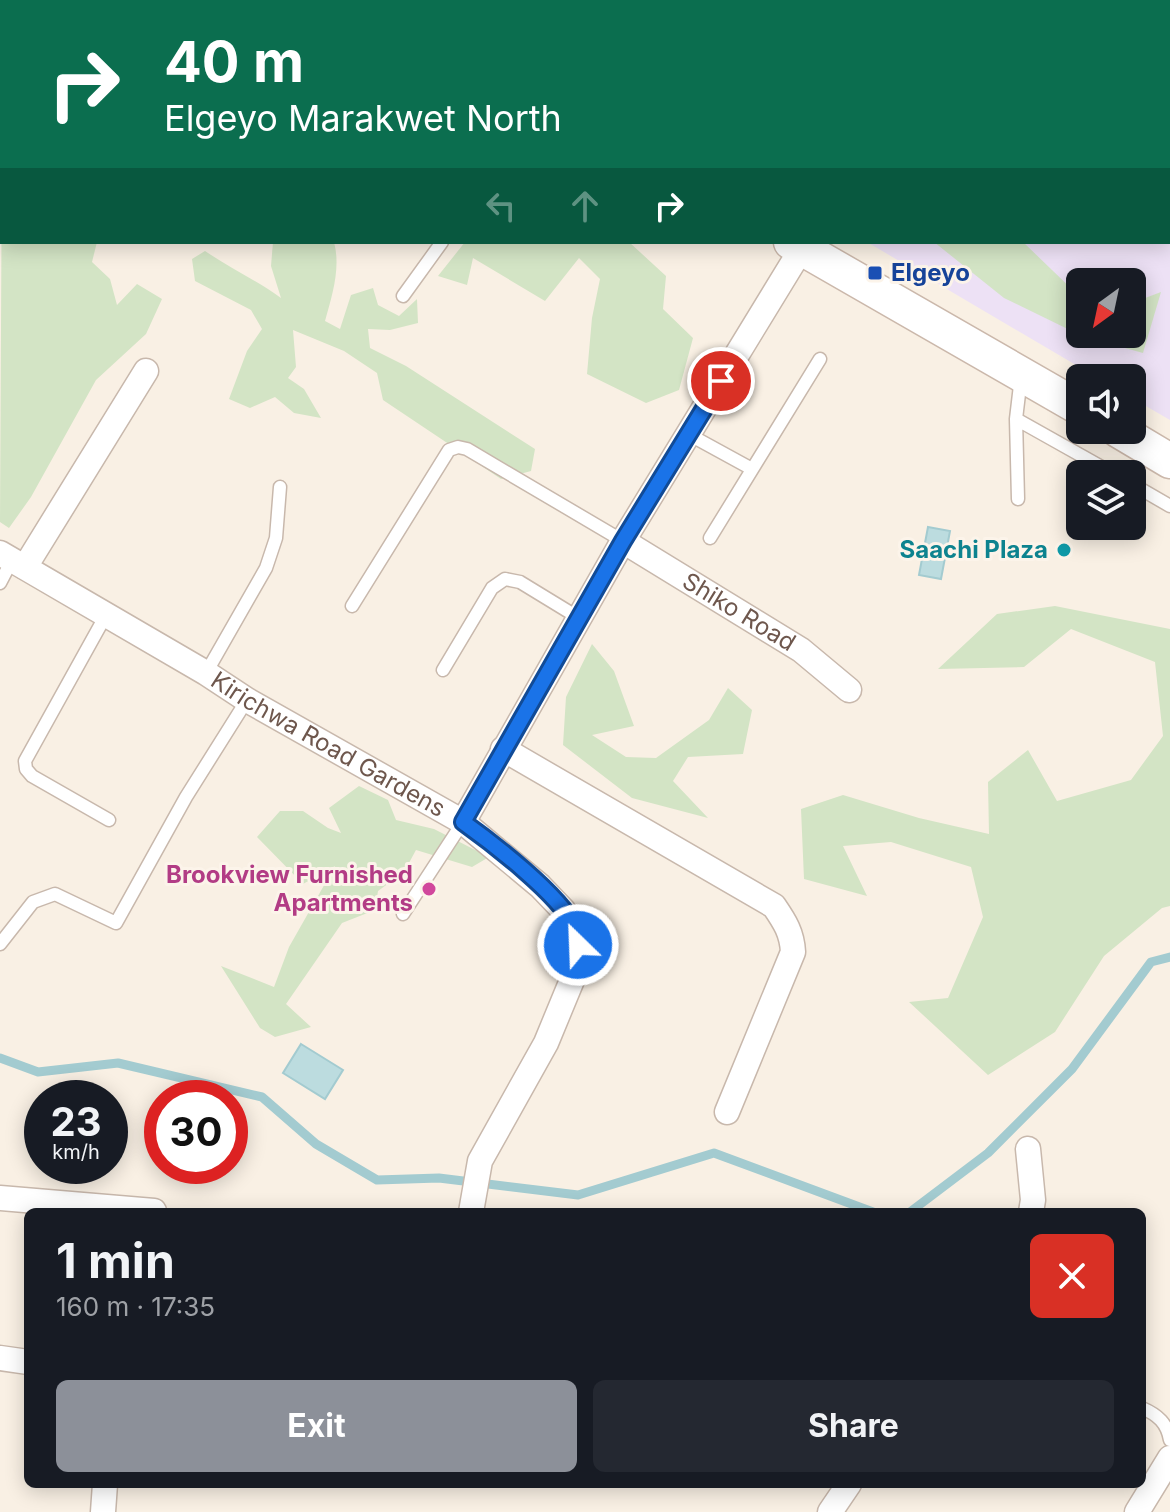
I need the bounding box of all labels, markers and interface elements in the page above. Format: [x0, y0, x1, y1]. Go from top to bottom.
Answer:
text: 40 m [164, 28, 304, 96]
icon: right [32, 32, 136, 136]
text: Elgeyo Marakwet North [164, 96, 562, 140]
icon: left [479, 184, 523, 228]
icon: ahead [563, 184, 607, 228]
icon: right [647, 184, 691, 228]
place label: Elgeyo [891, 258, 970, 287]
marker: Elgeyo [866, 264, 884, 282]
north arrow [1066, 268, 1146, 348]
map controls [1066, 268, 1146, 540]
pin [687, 347, 755, 415]
icon: arrive [699, 359, 743, 403]
button: sound [1066, 364, 1146, 444]
button: layers [1066, 460, 1146, 540]
place label: Saachi Plaza [900, 535, 1048, 564]
marker: Saachi Plaza [1055, 541, 1073, 559]
street label: Shiko Road [677, 566, 801, 657]
street label: Kirichwa Road Gardens [206, 665, 451, 823]
place label: Brookview Furnished Apartments [166, 860, 413, 917]
marker: Brookview Furnished Apartments [420, 880, 438, 898]
position arrow [536, 903, 620, 987]
speed limit sign: 30 [144, 1080, 248, 1184]
text: 23 [50, 1097, 102, 1146]
text: km/h [52, 1140, 100, 1164]
text: 1 min [56, 1231, 175, 1290]
button: close [1030, 1234, 1114, 1318]
text: 160 m · 17:35 [56, 1291, 215, 1322]
button: Exit [56, 1380, 577, 1472]
button: Share [593, 1380, 1114, 1472]

